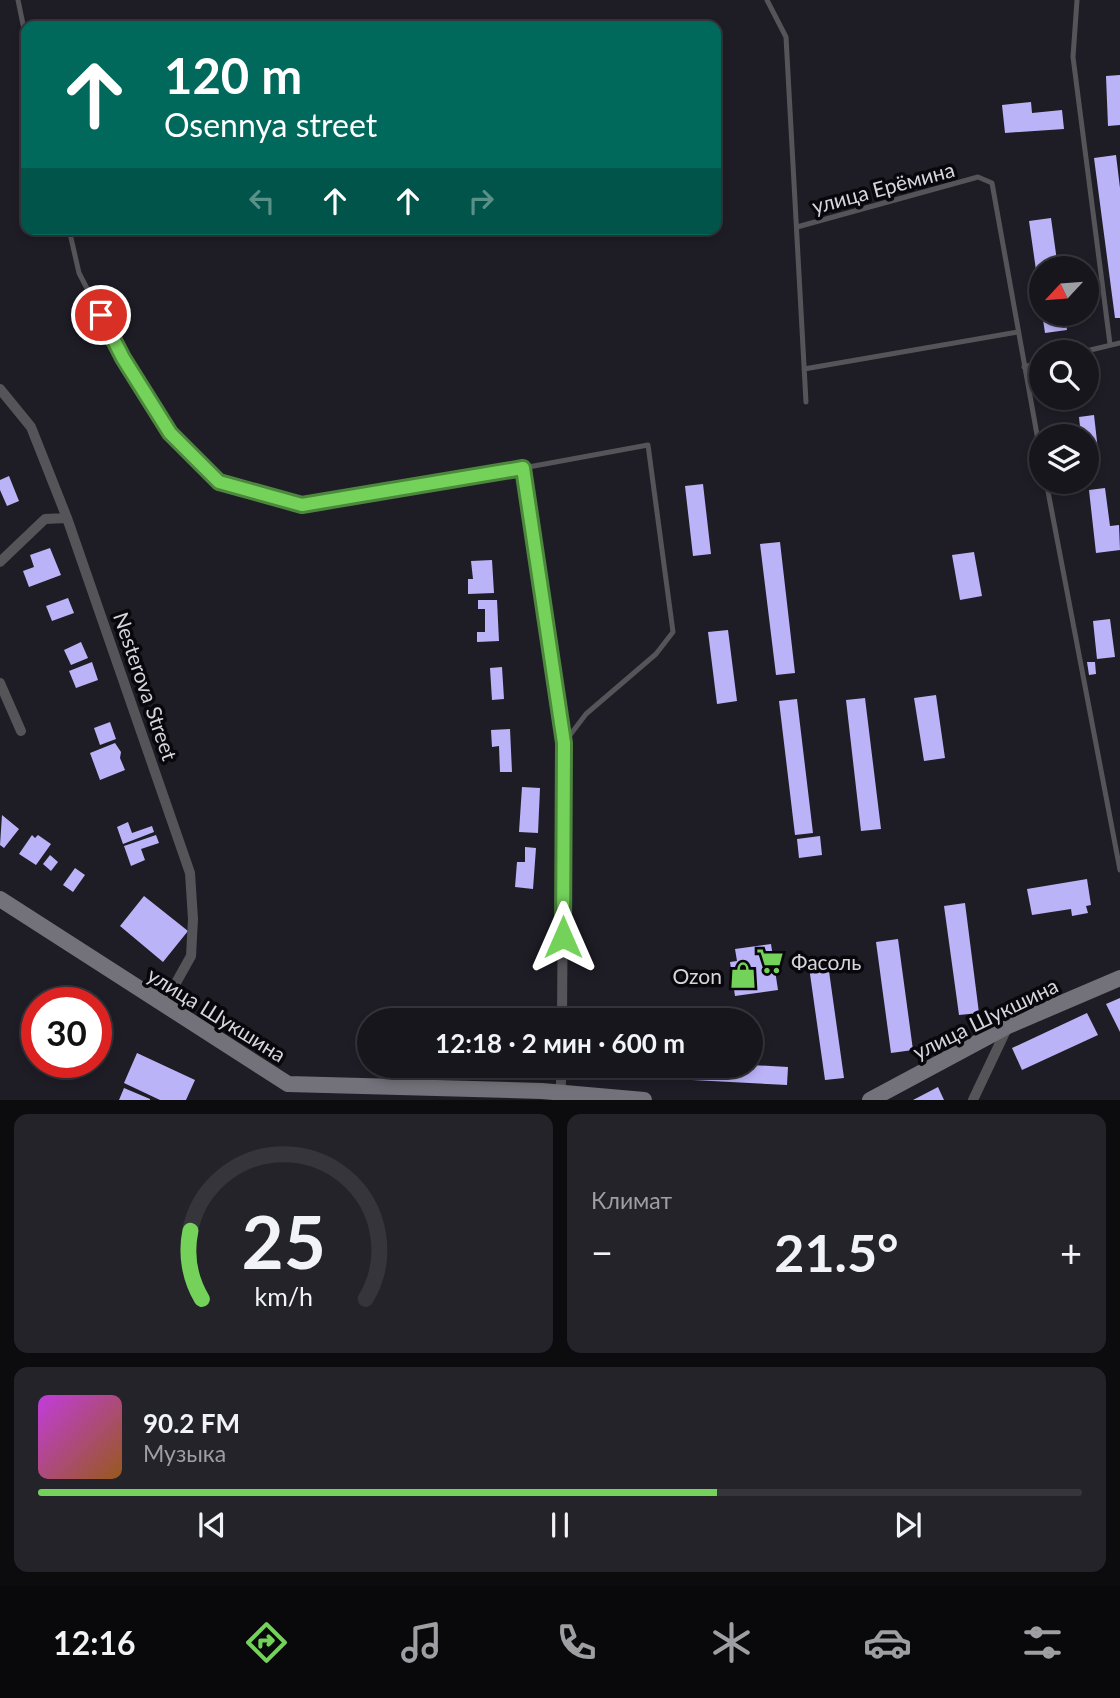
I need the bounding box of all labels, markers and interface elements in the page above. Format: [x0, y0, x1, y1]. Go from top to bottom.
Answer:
text: 120 m [164, 46, 302, 104]
icon: ahead [49, 49, 140, 140]
text: Osennya street [164, 105, 377, 144]
street label: улица Ерёмина [809, 156, 957, 218]
icon: left [243, 182, 281, 220]
icon: ahead [316, 182, 354, 220]
icon: ahead [389, 182, 427, 220]
icon: right [462, 182, 500, 220]
north arrow [1029, 256, 1099, 326]
map controls [1029, 256, 1099, 494]
pin [71, 285, 131, 345]
icon: arrive [82, 296, 120, 334]
button: search [1029, 340, 1099, 410]
button: layers [1029, 424, 1099, 494]
street label: Nesterova Street [109, 609, 183, 764]
position arrow [526, 900, 600, 974]
supermarket icon: Фасоль [755, 946, 785, 976]
place label: Фасоль [791, 949, 861, 974]
shop icon: Ozon [728, 960, 758, 990]
street label: улица Шукшина [143, 961, 291, 1067]
place label: Ozon [673, 963, 722, 988]
street label: улица Шукшина [908, 972, 1062, 1064]
speed limit sign: 30 [21, 987, 112, 1078]
text: 12:18 · 2 мин · 600 m [435, 1027, 685, 1059]
text: Климат [591, 1186, 672, 1214]
text: 25 [241, 1198, 326, 1286]
text: 21.5° [774, 1221, 899, 1283]
text: − [591, 1229, 613, 1275]
text: + [1060, 1229, 1082, 1275]
text: km/h [254, 1281, 313, 1311]
text: 90.2 FM [143, 1407, 240, 1439]
text: Музыка [143, 1439, 226, 1467]
icon: previous [193, 1506, 231, 1544]
icon: pause [541, 1506, 579, 1544]
icon: next [889, 1506, 927, 1544]
icon: directions [242, 1618, 291, 1667]
icon: music [397, 1618, 446, 1667]
icon: phone [552, 1618, 601, 1667]
icon: climate [707, 1618, 756, 1667]
icon: car [863, 1618, 912, 1667]
icon: filters [1018, 1618, 1067, 1667]
text: 12:16 [53, 1623, 136, 1662]

